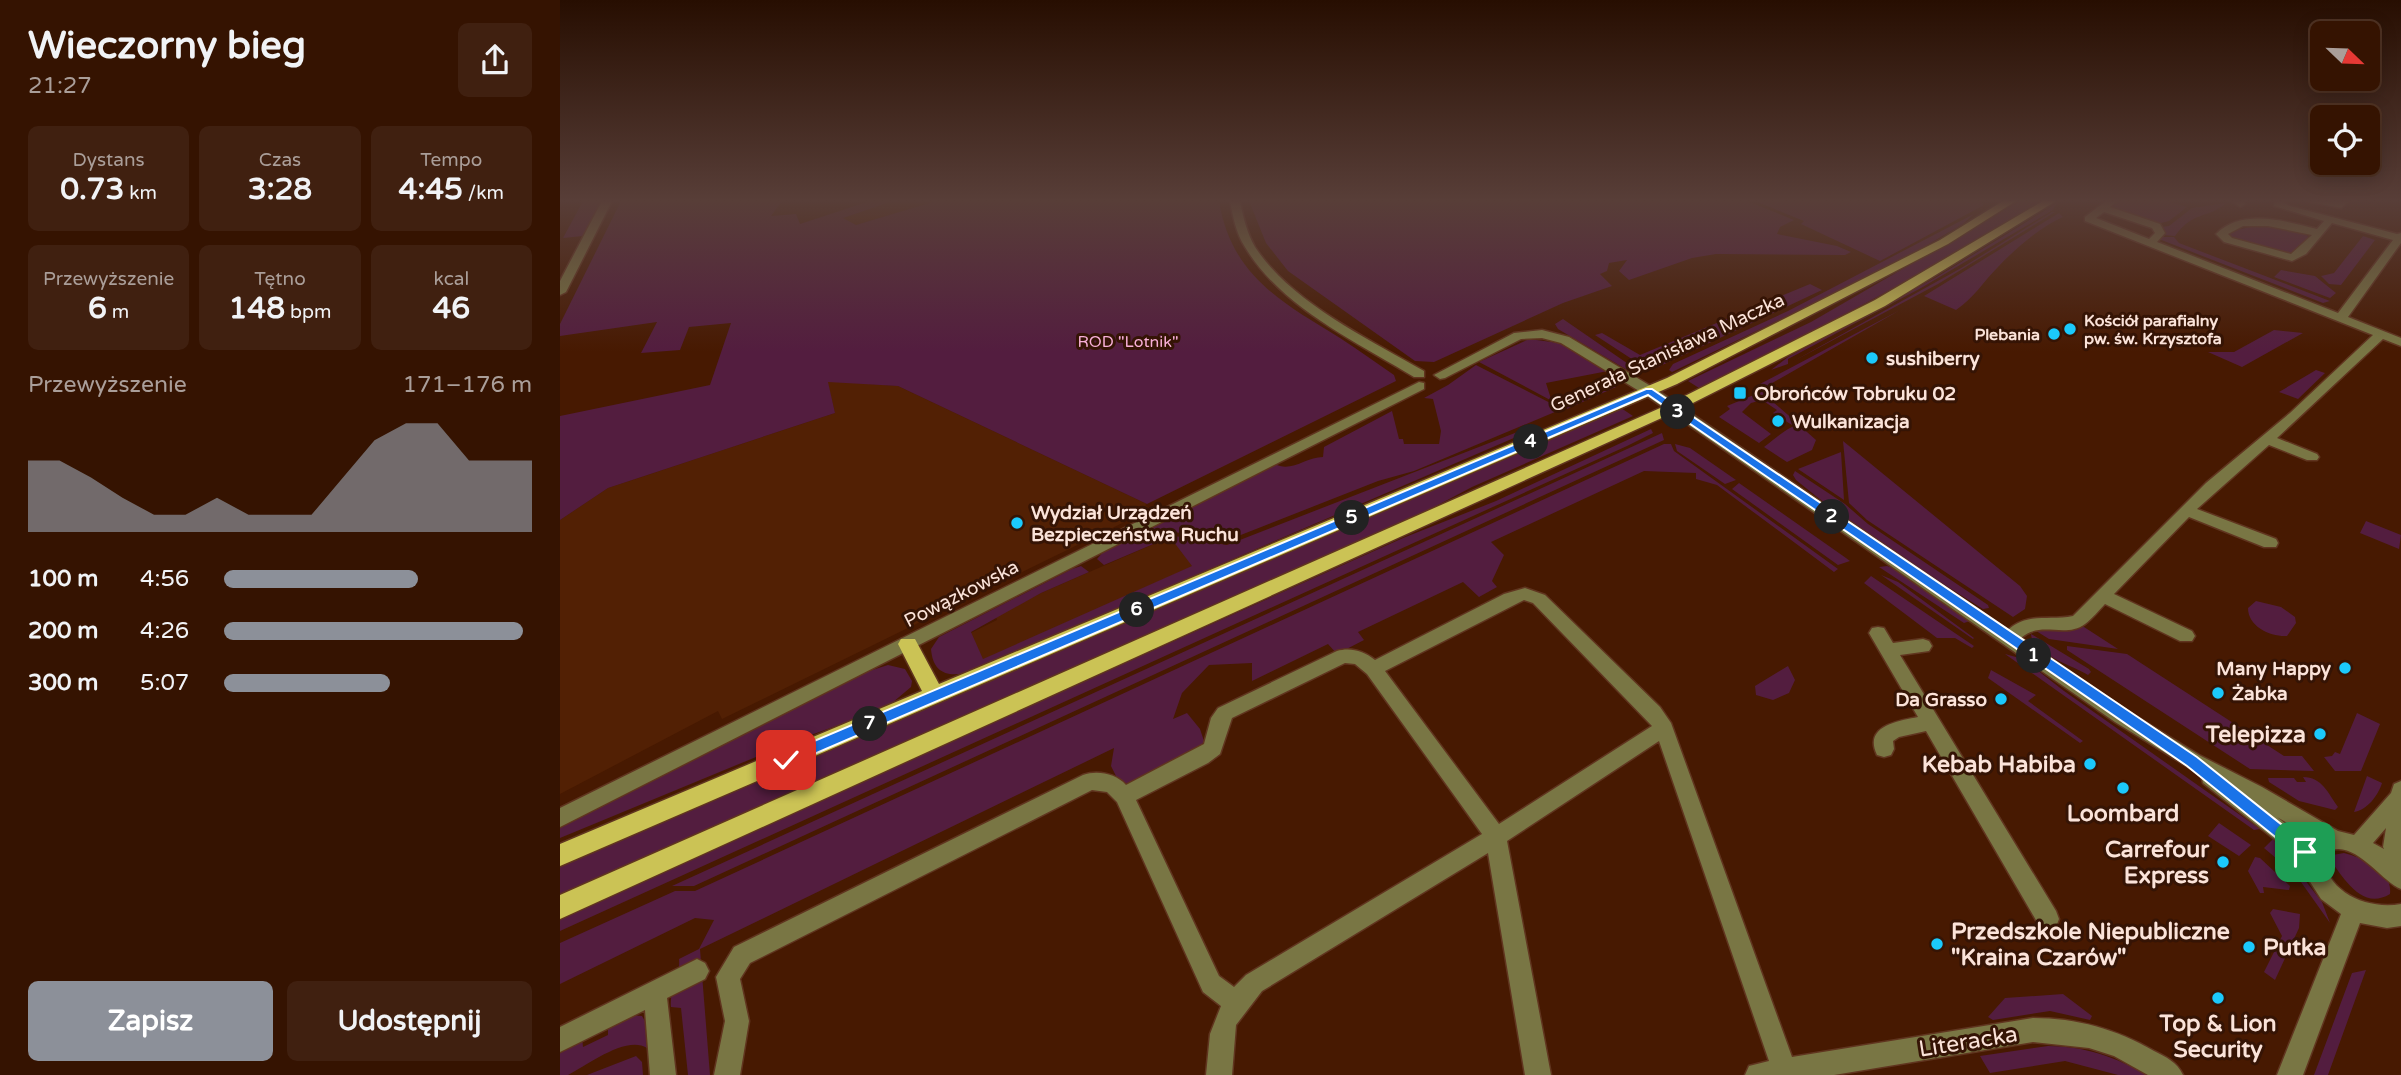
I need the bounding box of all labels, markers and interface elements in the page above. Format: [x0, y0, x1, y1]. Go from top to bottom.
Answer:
north arrow [2310, 21, 2380, 91]
map controls [2310, 21, 2380, 175]
text: Wieczorny bieg [28, 23, 306, 69]
button: share [458, 23, 532, 97]
text: 21:27 [28, 72, 92, 100]
button: locate [2310, 105, 2380, 175]
text: Dystans [73, 149, 145, 171]
text: Czas [259, 149, 301, 171]
text: Tempo [420, 149, 482, 171]
text: 0.73 [60, 171, 124, 208]
text: 3:28 [248, 171, 312, 208]
text: 4:45 [399, 171, 463, 208]
text: km [124, 182, 157, 204]
text: /km [463, 182, 504, 204]
text: Przewyższenie [43, 268, 174, 290]
text: Tętno [254, 268, 306, 290]
text: kcal [433, 268, 469, 290]
street label: Generała Stanisława Maczka [1547, 289, 1788, 417]
text: 6 [88, 290, 107, 327]
text: 148 [229, 290, 285, 327]
text: 46 [432, 290, 470, 327]
text: m [107, 301, 129, 323]
text: bpm [285, 301, 331, 323]
place label: Kościół parafialny pw. św. Krzysztofa [2084, 311, 2222, 349]
marker: Kościół parafialny pw. św. Krzysztofa [2062, 321, 2078, 337]
place label: Plebania [1974, 325, 2040, 345]
marker: Plebania [2046, 326, 2062, 342]
park label: ROD "Lotnik" [1077, 332, 1179, 352]
place label: sushiberry [1886, 348, 1980, 371]
marker: sushiberry [1864, 350, 1880, 366]
text: Przewyższenie [28, 371, 187, 399]
text: 171–176 m [403, 371, 532, 399]
place label: Obrońców Tobruku 02 [1754, 383, 1956, 405]
marker: Obrońców Tobruku 02 [1732, 385, 1748, 401]
pin: 3 [1660, 394, 1696, 430]
text: 3 [1672, 400, 1683, 422]
place label: Wulkanizacja [1792, 411, 1910, 434]
marker: Wulkanizacja [1770, 413, 1786, 429]
pin: 4 [1514, 424, 1548, 460]
text: 4 [1525, 430, 1536, 452]
pin: 5 [1334, 500, 1370, 536]
pin: 2 [1814, 500, 1850, 534]
place label: Wydział Urządzeń Bezpieczeństwa Ruchu [1031, 502, 1239, 547]
text: 2 [1826, 505, 1837, 527]
text: 5 [1346, 506, 1357, 528]
marker: Wydział Urządzeń Bezpieczeństwa Ruchu [1009, 515, 1025, 531]
street label: Powązkowska [901, 556, 1022, 632]
text: 100 m [28, 565, 98, 593]
text: 4:56 [140, 565, 189, 593]
pin: 6 [1120, 592, 1154, 628]
text: 6 [1131, 598, 1142, 620]
text: 200 m [28, 617, 98, 645]
text: 4:26 [140, 617, 189, 645]
pin: 1 [2016, 638, 2052, 674]
text: 1 [2028, 644, 2039, 666]
place label: Many Happy [2216, 658, 2332, 681]
marker: Many Happy [2337, 660, 2353, 676]
text: 300 m [28, 669, 98, 697]
text: 5:07 [140, 669, 189, 697]
place label: Żabka [2232, 683, 2288, 705]
marker: Żabka [2210, 685, 2226, 701]
place label: Da Grasso [1895, 689, 1987, 711]
marker: Da Grasso [1993, 691, 2009, 707]
pin: 7 [852, 706, 888, 742]
text: 7 [864, 712, 875, 734]
place label: Telepizza [2205, 721, 2306, 749]
marker: Telepizza [2312, 726, 2328, 742]
pin [756, 730, 816, 790]
icon: check [767, 741, 805, 779]
place label: Kebab Habiba [1922, 751, 2076, 779]
marker: Kebab Habiba [2082, 756, 2098, 772]
marker: Loombard [2115, 780, 2131, 796]
place label: Loombard [2067, 800, 2179, 828]
pin [2275, 822, 2335, 882]
icon: arrive [2286, 833, 2324, 871]
place label: Carrefour Express [2105, 836, 2210, 890]
marker: Carrefour Express [2215, 854, 2231, 870]
place label: Przedszkole Niepubliczne "Kraina Czarów" [1951, 918, 2230, 972]
place label: Putka [2263, 934, 2326, 962]
marker: Przedszkole Niepubliczne "Kraina Czarów" [1929, 936, 1945, 952]
marker: Putka [2241, 939, 2257, 955]
button: Zapisz [28, 981, 273, 1061]
button: Udostępnij [287, 981, 532, 1061]
marker: Top & Lion Security [2210, 990, 2226, 1006]
place label: Top & Lion Security [2159, 1010, 2276, 1064]
street label: Literacka [1917, 1020, 2020, 1064]

